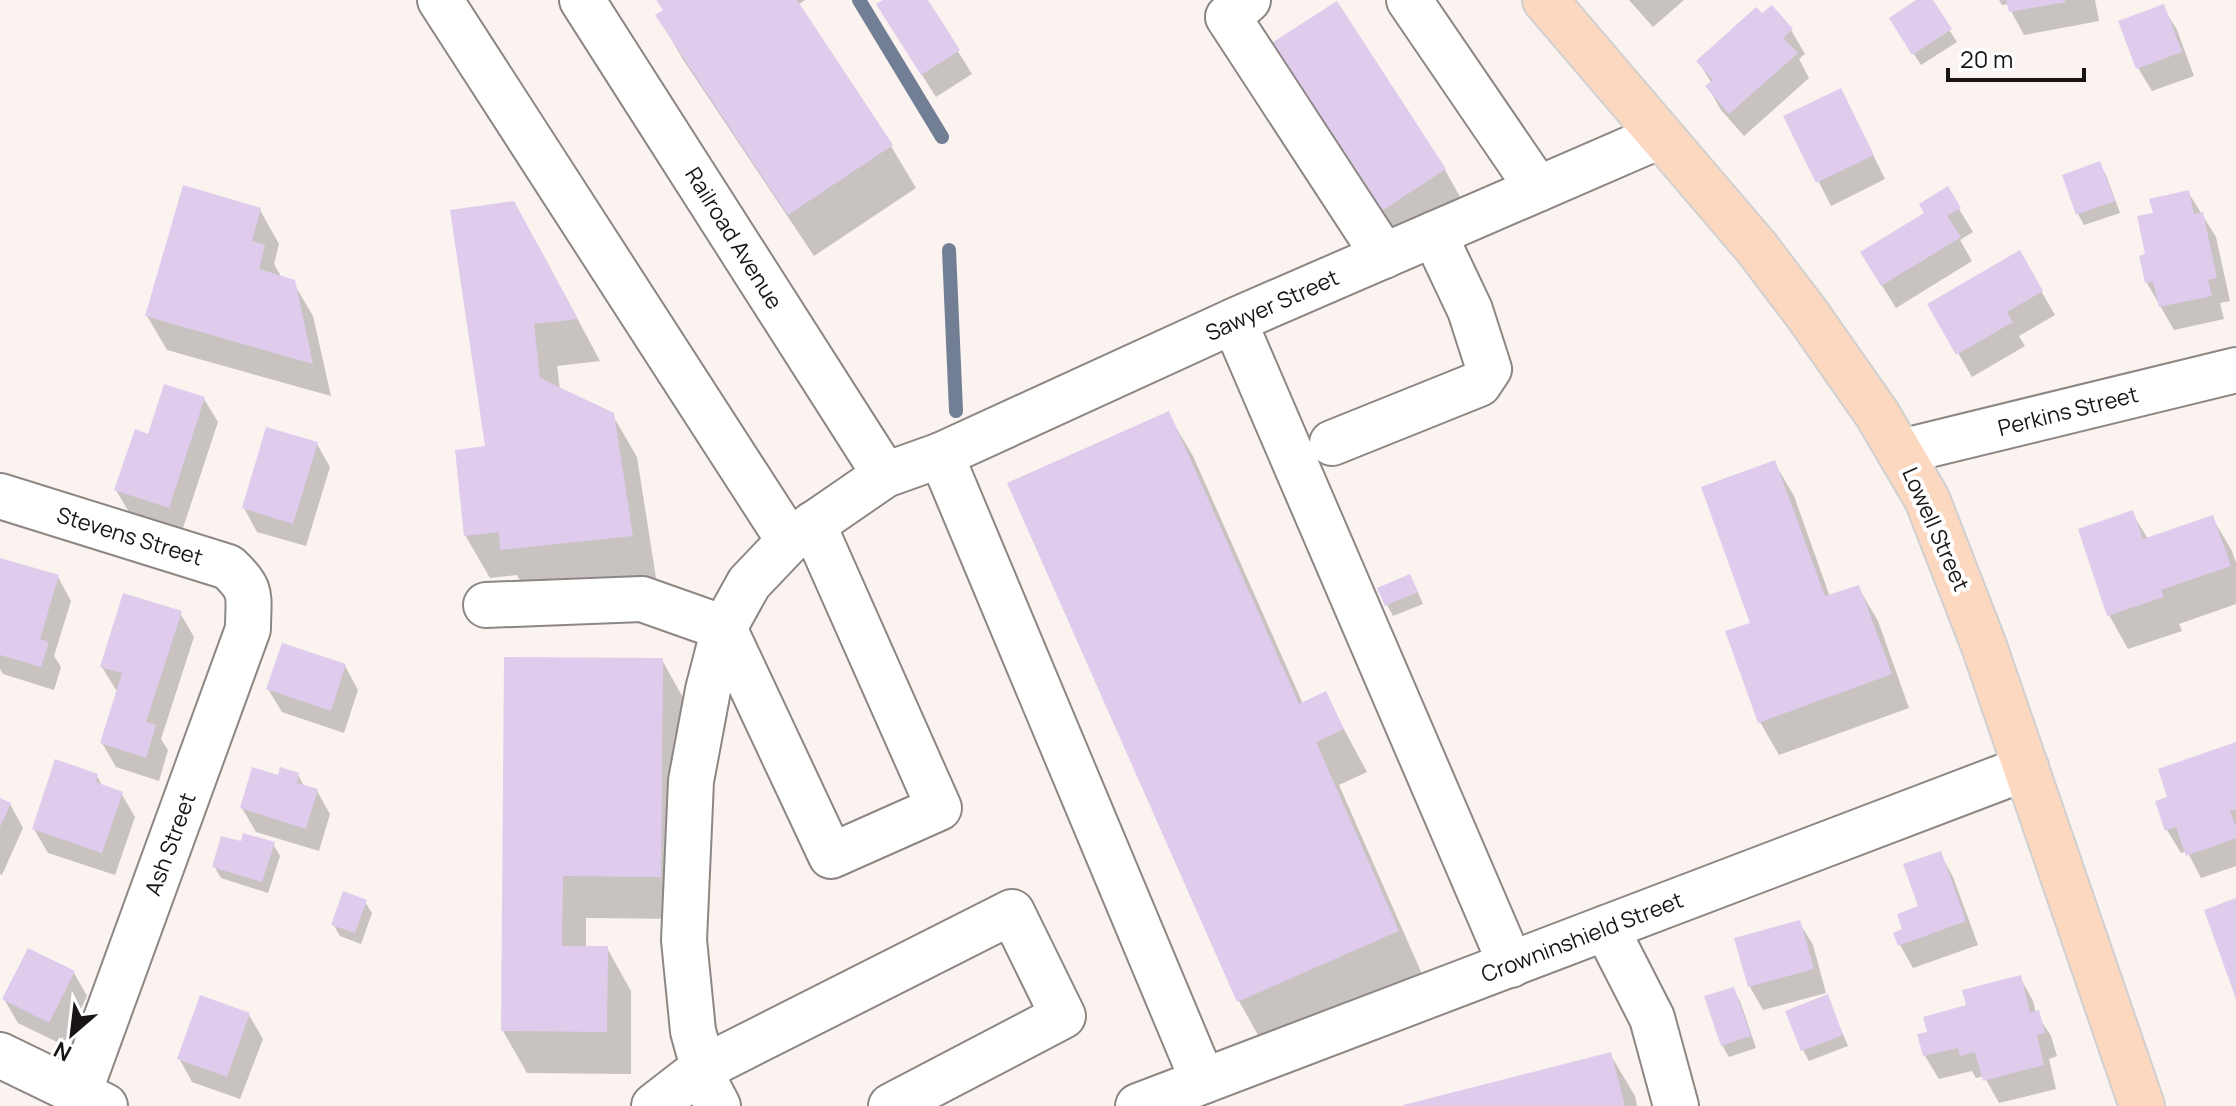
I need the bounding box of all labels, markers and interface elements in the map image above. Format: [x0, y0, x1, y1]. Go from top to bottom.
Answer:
scale bar [1948, 32, 2084, 82]
text: 20 m [1960, 42, 2013, 75]
street label: Railroad Avenue [678, 161, 790, 315]
street label: Sawyer Street [1201, 262, 1344, 348]
street label: Perkins Street [1995, 379, 2142, 443]
street label: Lowell Street [1895, 462, 1977, 596]
street label: Stevens Street [53, 500, 207, 573]
street label: Ash Street [138, 788, 203, 900]
street label: Crowninshield Street [1477, 885, 1687, 989]
north arrow [32, 994, 112, 1074]
text: N [49, 1035, 77, 1069]

